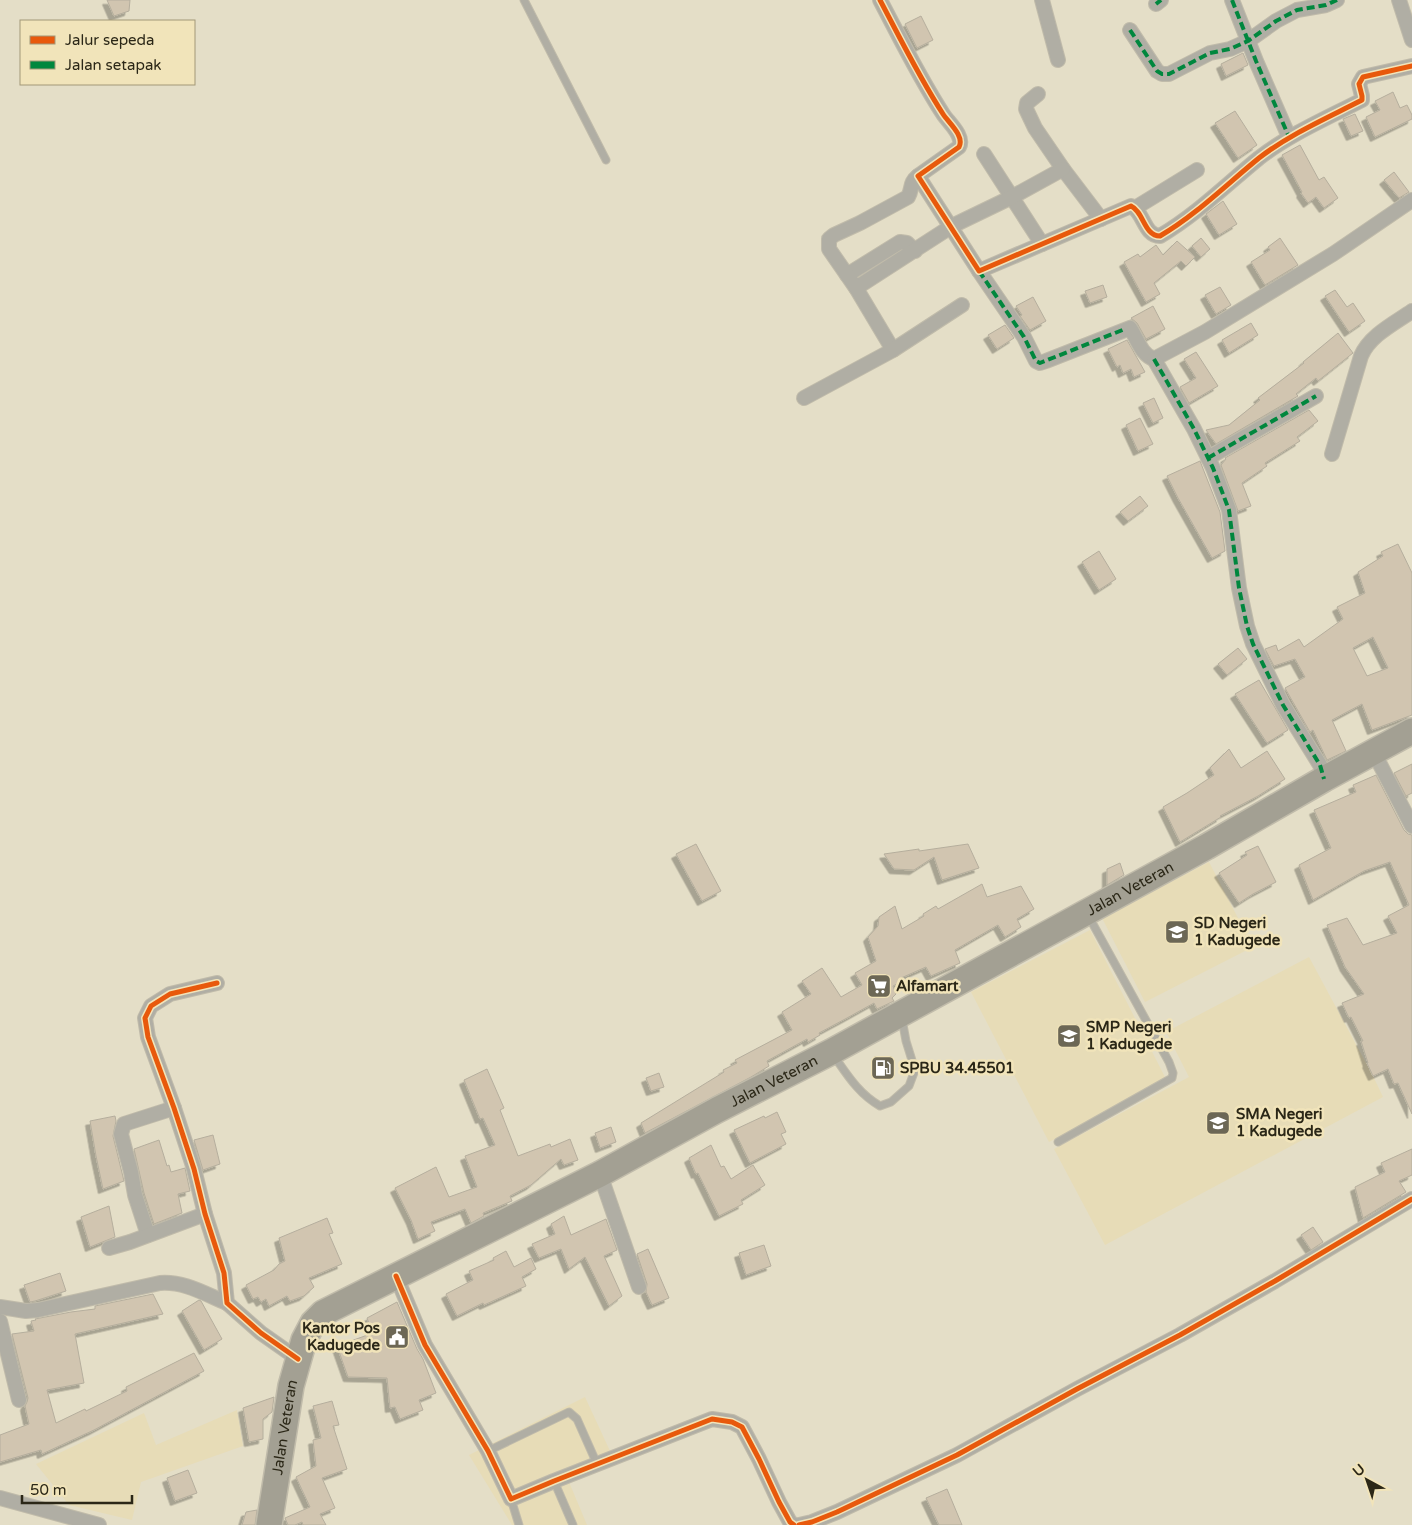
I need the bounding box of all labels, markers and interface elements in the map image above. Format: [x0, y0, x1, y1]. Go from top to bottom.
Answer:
legend [20, 20, 195, 85]
text: Jalur sepeda [65, 31, 154, 49]
text: Jalan setapak [65, 56, 162, 74]
street label: Jalan Veteran [1084, 858, 1177, 919]
place label: SD Negeri 1 Kadugede [1194, 914, 1281, 950]
school or university icon: SD Negeri 1 Kadugede [1164, 919, 1190, 945]
supermarket icon: Alfamart [866, 973, 892, 999]
place label: Alfamart [896, 977, 959, 995]
place label: SMP Negeri 1 Kadugede [1086, 1018, 1173, 1054]
school or university icon: SMP Negeri 1 Kadugede [1056, 1023, 1082, 1049]
street label: Jalan Veteran [727, 1051, 821, 1111]
fuel station icon: SPBU 34.45501 [870, 1055, 896, 1081]
place label: SPBU 34.45501 [900, 1059, 1015, 1077]
place label: SMA Negeri 1 Kadugede [1236, 1105, 1323, 1141]
school or university icon: SMA Negeri 1 Kadugede [1205, 1110, 1231, 1136]
place label: Kantor Pos Kadugede [302, 1319, 381, 1355]
public building icon: Kantor Pos Kadugede [384, 1324, 410, 1350]
street label: Jalan Veteran [268, 1377, 301, 1476]
north arrow [1342, 1455, 1392, 1505]
text: U [1349, 1460, 1368, 1480]
scale bar [22, 1472, 132, 1504]
text: 50 m [30, 1481, 67, 1499]

